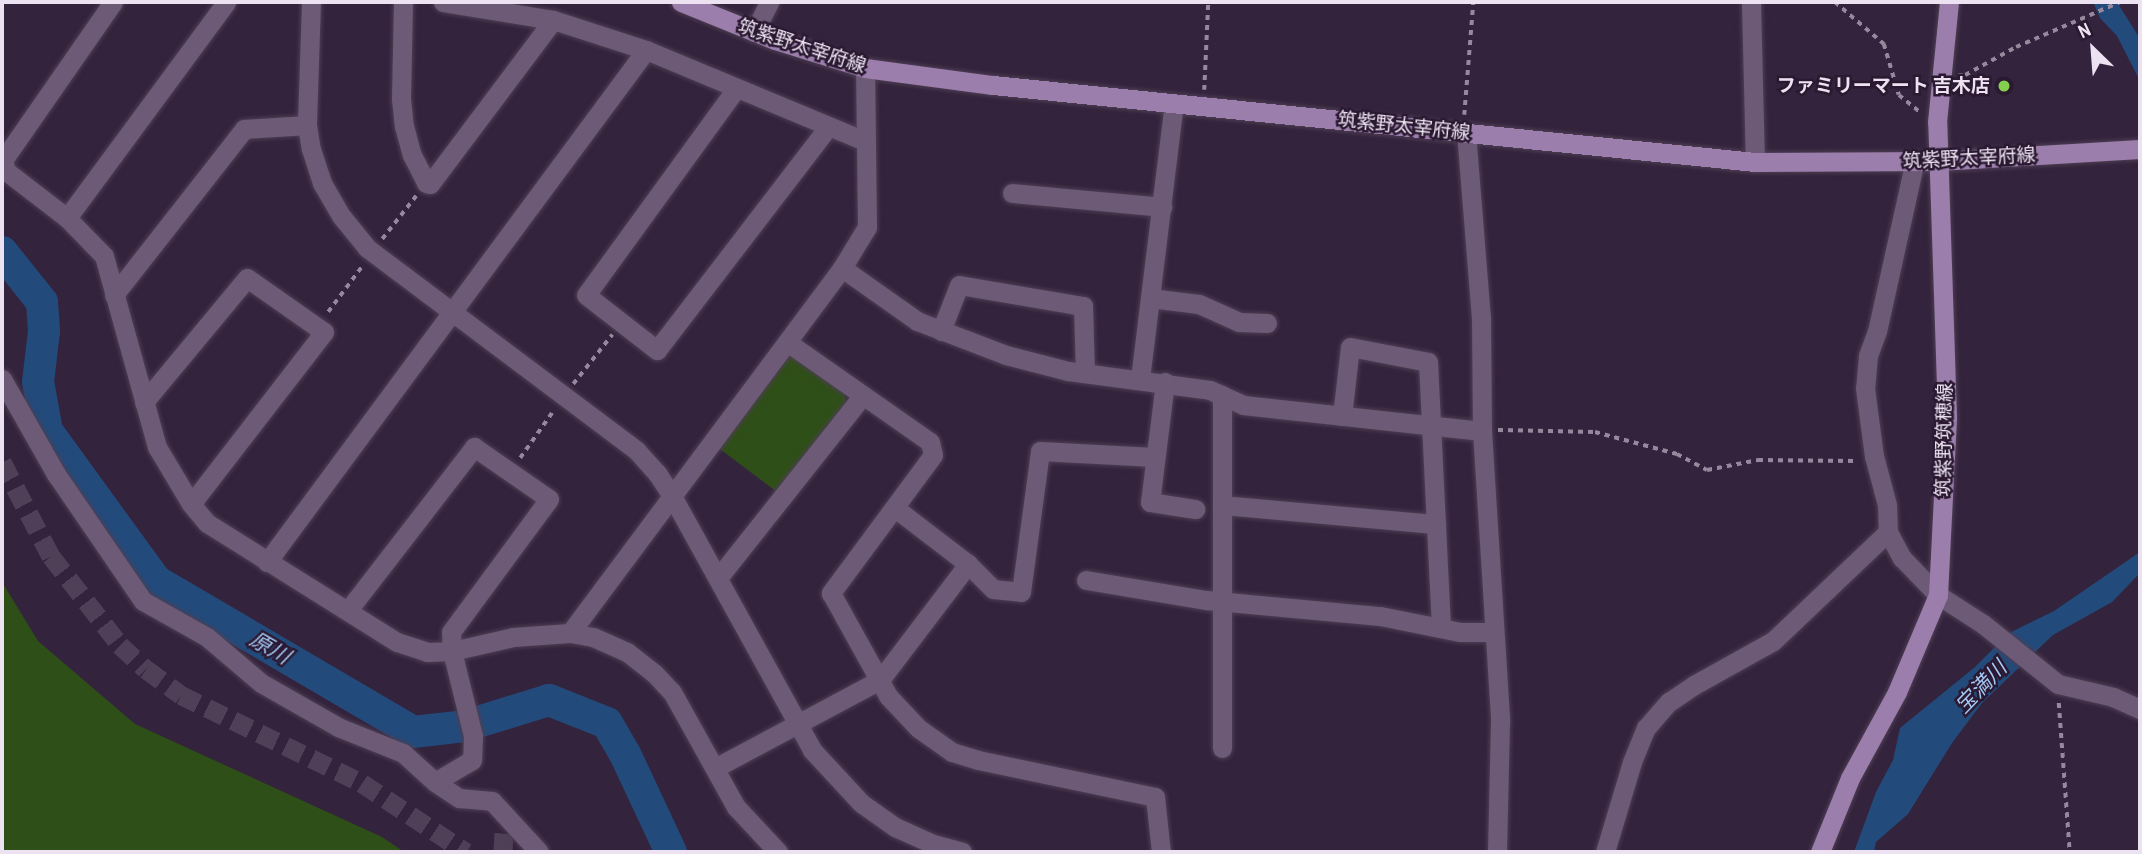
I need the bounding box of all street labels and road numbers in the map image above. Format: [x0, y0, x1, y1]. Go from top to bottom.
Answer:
street label: 筑紫野太宰府線 [735, 15, 869, 77]
street label: 筑紫野太宰府線 [1337, 108, 1471, 144]
street label: 筑紫野太宰府線 [1902, 143, 2036, 173]
street label: 筑紫野筑穂線 [1932, 383, 1956, 497]

